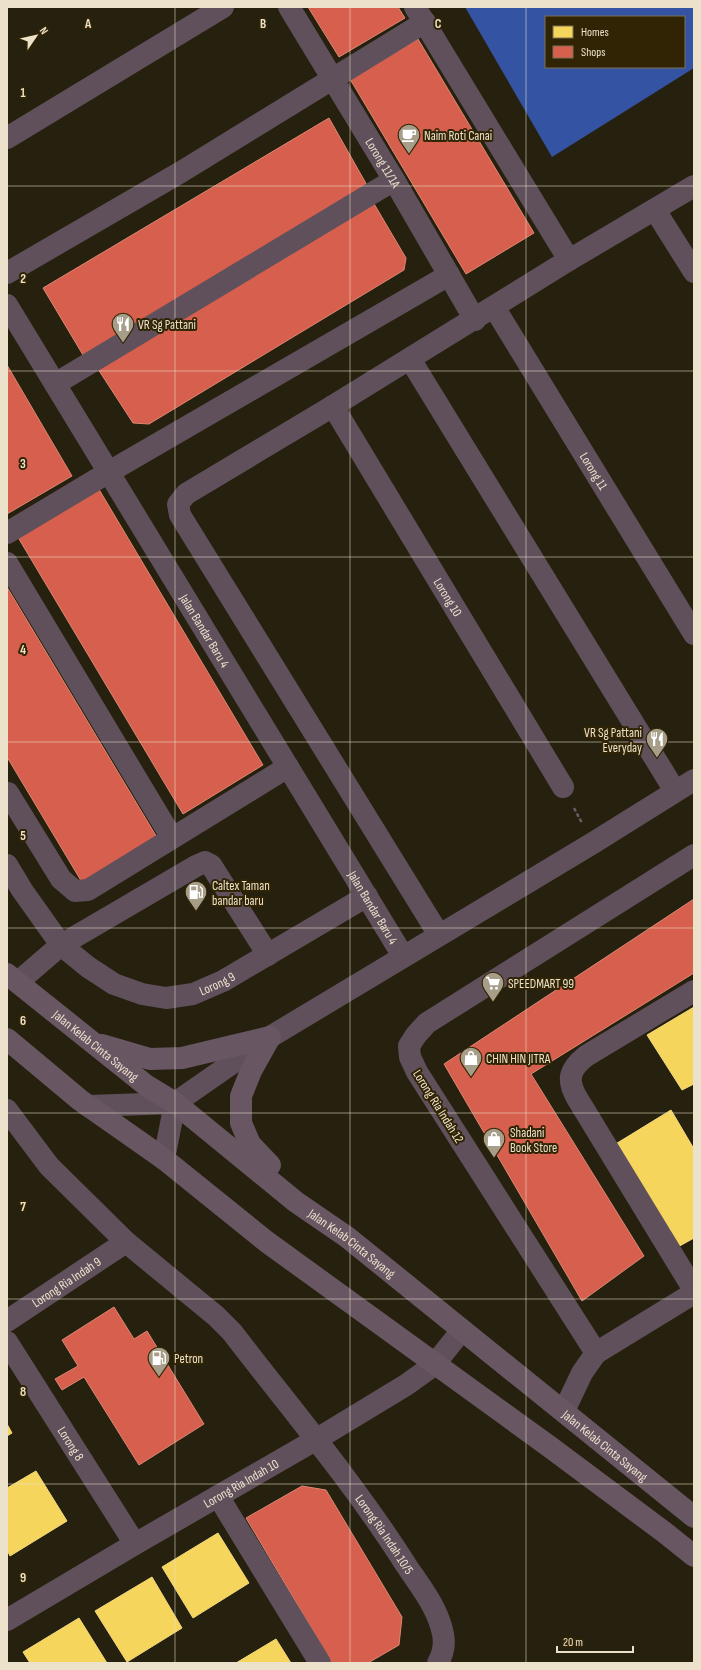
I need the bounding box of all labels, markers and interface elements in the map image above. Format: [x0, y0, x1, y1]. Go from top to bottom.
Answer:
north arrow [16, 16, 56, 56]
text: A [84, 16, 92, 32]
text: B [260, 16, 266, 32]
text: C [435, 16, 442, 32]
legend [545, 16, 685, 68]
text: N [37, 25, 51, 37]
text: Homes [581, 25, 609, 40]
text: Shops [581, 45, 606, 60]
text: 1 [20, 85, 26, 101]
cafe icon: Naim Roti Canai [396, 122, 422, 155]
place label: Naim Roti Canai [424, 128, 492, 144]
street label: Lorong 11/1A [361, 135, 404, 191]
text: 2 [20, 271, 26, 287]
restaurant icon: VR Sg Pattani [110, 311, 136, 344]
place label: VR Sg Pattani [138, 317, 196, 333]
street label: Lorong 11 [576, 450, 611, 493]
text: 3 [20, 456, 26, 472]
street label: Lorong 10 [430, 575, 465, 620]
street label: Jalan Bandar Baru 4 [175, 591, 233, 671]
text: 4 [20, 642, 26, 658]
place label: VR Sg Pattani Everyday [584, 725, 642, 756]
restaurant icon: VR Sg Pattani Everyday [644, 726, 670, 759]
text: 5 [20, 828, 26, 844]
street label: Jalan Bandar Baru 4 [344, 867, 401, 948]
place label: Caltex Taman bandar baru [212, 878, 270, 909]
fuel station icon: Caltex Taman bandar baru [183, 879, 209, 912]
street label: Lorong 9 [197, 969, 238, 999]
supermarket icon: SPEEDMART 99 [480, 970, 506, 1003]
place label: SPEEDMART 99 [508, 976, 574, 992]
street label: Jalan Kelab Cinta Sayang [49, 1006, 141, 1085]
text: 6 [20, 1013, 26, 1029]
shop icon: CHIN HIN JITRA [458, 1045, 484, 1078]
place label: CHIN HIN JITRA [486, 1051, 551, 1067]
street label: Lorong Ria Indah 12 [409, 1067, 467, 1146]
place label: Shadani Book Store [510, 1125, 557, 1156]
shop icon: Shadani Book Store [481, 1126, 507, 1159]
text: 7 [20, 1199, 26, 1215]
street label: Jalan Kelab Cinta Sayang [304, 1205, 398, 1282]
street label: Lorong Ria Indah 9 [29, 1254, 104, 1311]
fuel station icon: Petron [146, 1345, 172, 1378]
place label: Petron [174, 1351, 203, 1367]
text: 8 [20, 1384, 26, 1400]
street label: Jalan Kelab Cinta Sayang [558, 1406, 650, 1485]
street label: Lorong 8 [54, 1424, 87, 1464]
street label: Lorong Ria Indah 10 [201, 1456, 282, 1512]
street label: Lorong Ria Indah 10/5 [351, 1492, 417, 1578]
text: 9 [20, 1570, 26, 1586]
scale bar [557, 1628, 633, 1654]
text: 20 m [563, 1635, 583, 1650]

